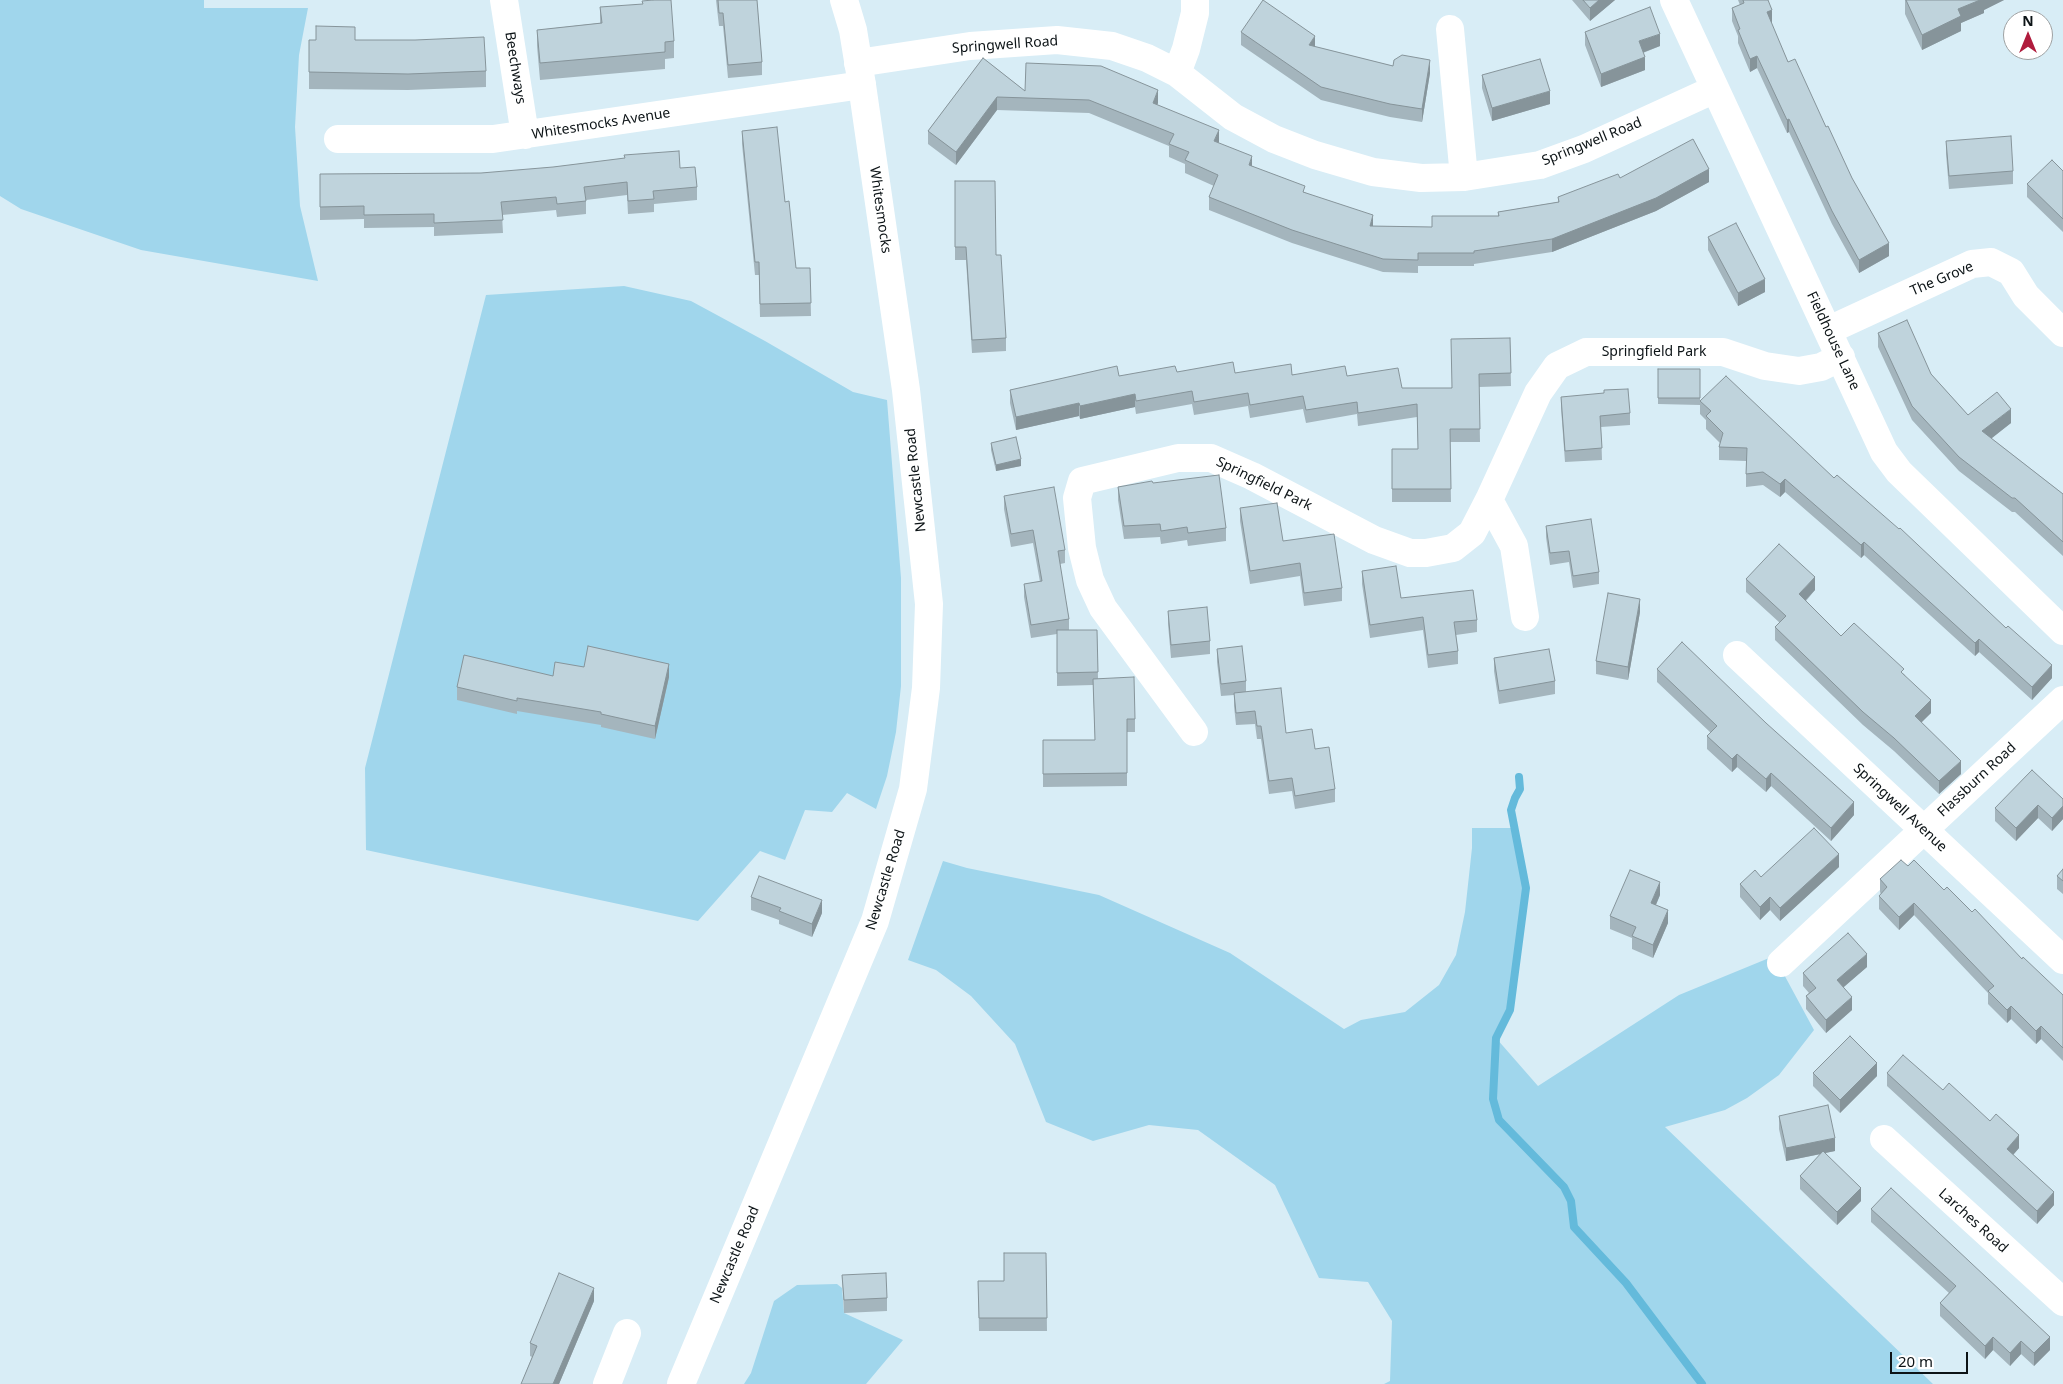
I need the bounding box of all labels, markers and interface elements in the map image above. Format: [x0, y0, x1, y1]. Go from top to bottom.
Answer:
north arrow [2003, 10, 2053, 60]
text: N [2022, 11, 2034, 30]
street label: Beechways [501, 31, 529, 105]
street label: Springwell Road [951, 33, 1059, 57]
street label: Whitesmocks Avenue [530, 105, 672, 143]
street label: Springwell Road [1540, 114, 1644, 170]
street label: Whitesmocks [866, 166, 894, 254]
street label: The Grove [1908, 258, 1976, 300]
street label: Fieldhouse Lane [1803, 289, 1863, 393]
street label: Springfield Park [1602, 344, 1706, 360]
street label: Newcastle Road [902, 427, 930, 533]
street label: Springfield Park [1213, 453, 1315, 515]
street label: Flassburn Road [1934, 739, 2020, 821]
street label: Springwell Avenue [1850, 760, 1950, 856]
street label: Newcastle Road [863, 828, 909, 932]
street label: Larches Road [1935, 1185, 2011, 1257]
street label: Newcastle Road [707, 1204, 763, 1306]
scale bar [1893, 1342, 1970, 1374]
text: 20 m [1898, 1351, 1933, 1371]

